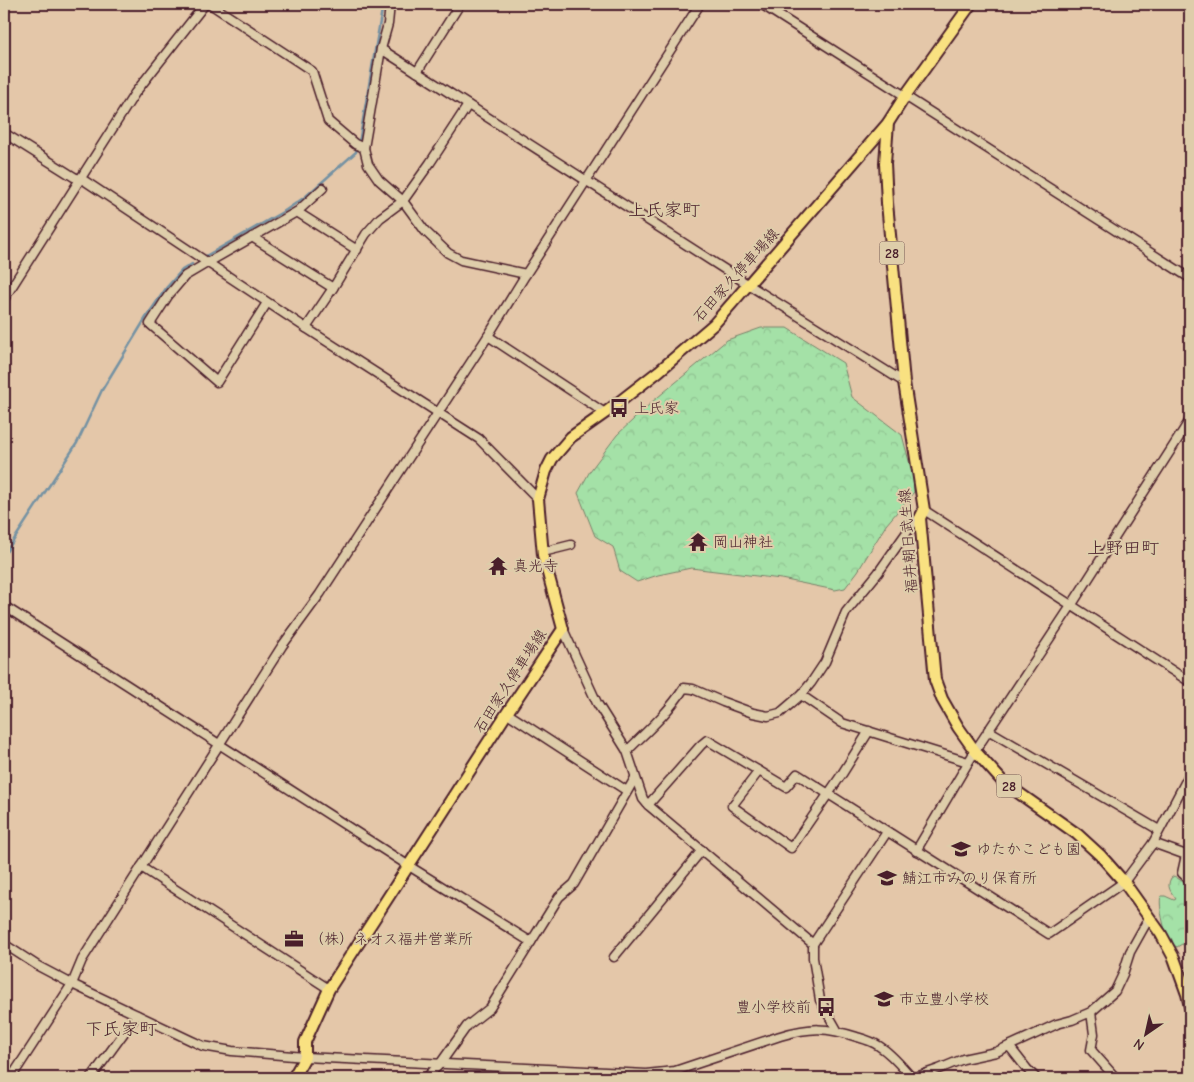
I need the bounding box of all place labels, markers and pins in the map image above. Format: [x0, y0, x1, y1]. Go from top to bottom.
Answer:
bus stop icon: 上氏家 [608, 397, 630, 419]
place label: 上氏家 [634, 399, 679, 417]
temple icon: 岡山神社 [687, 531, 709, 553]
place label: 岡山神社 [713, 533, 773, 551]
temple icon: 真光寺 [487, 555, 509, 577]
place label: 真光寺 [513, 557, 558, 575]
school or university icon: ゆたかこども園 [950, 838, 972, 860]
place label: ゆたかこども園 [976, 840, 1081, 858]
school or university icon: 鯖江市みのり保育所 [876, 867, 898, 889]
place label: 鯖江市みのり保育所 [902, 869, 1037, 887]
office icon: （株）ネオス福井営業所 [283, 928, 305, 950]
place label: （株）ネオス福井営業所 [309, 930, 473, 948]
school or university icon: 市立豊小学校 [873, 988, 895, 1010]
place label: 市立豊小学校 [899, 990, 989, 1008]
bus stop icon: 豊小学校前 [815, 996, 837, 1018]
place label: 豊小学校前 [736, 998, 811, 1016]

